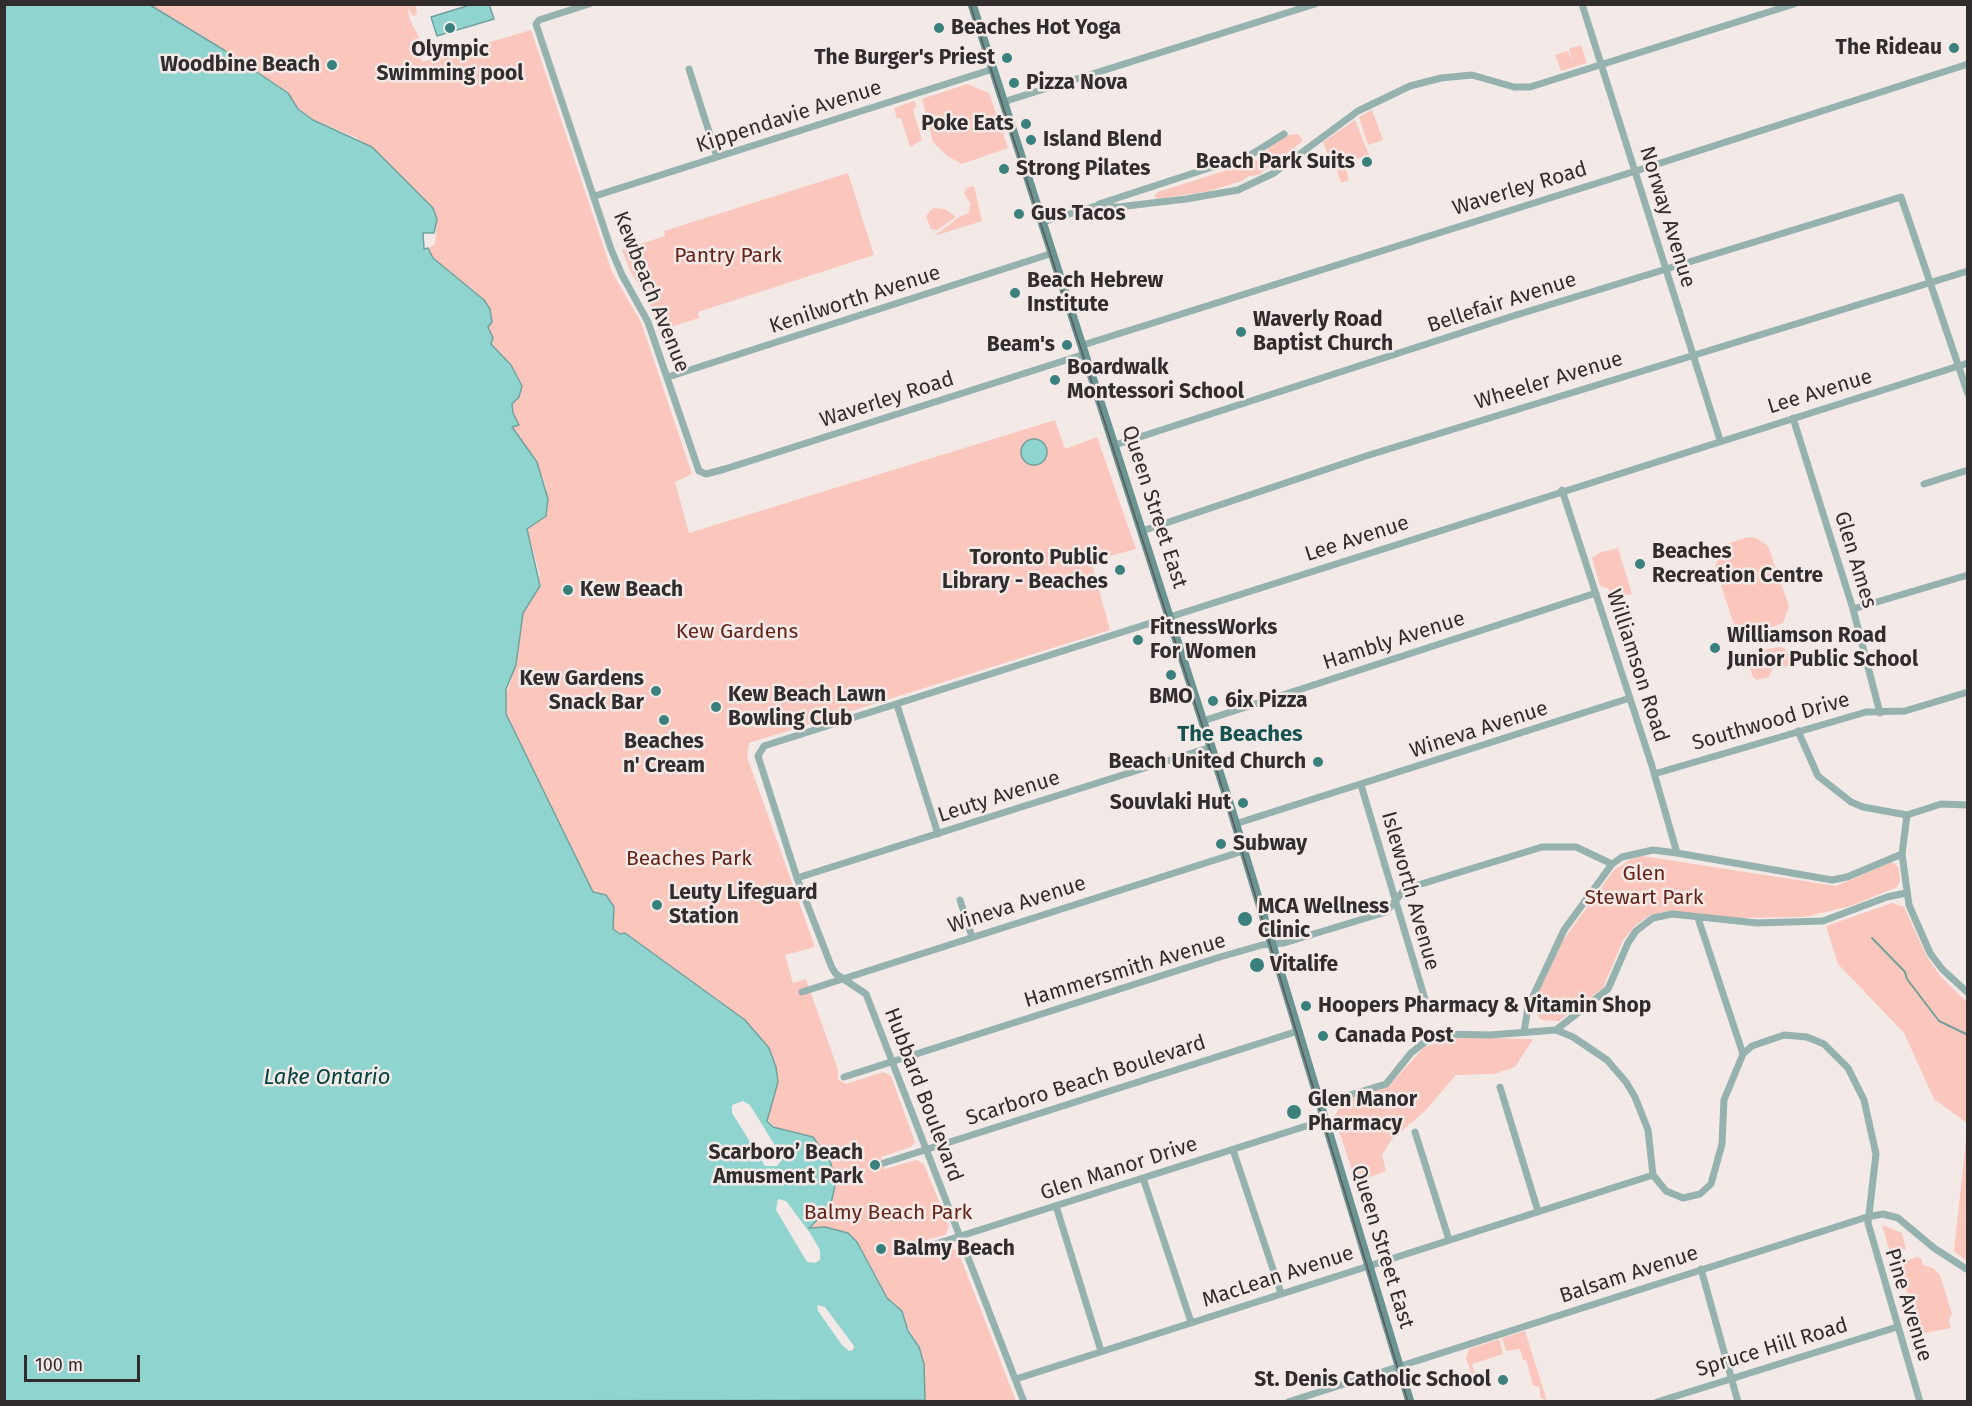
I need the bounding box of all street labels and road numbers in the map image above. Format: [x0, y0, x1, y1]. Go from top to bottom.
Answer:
street label: Kippendavie Avenue [693, 75, 885, 159]
street label: Norway Avenue [1634, 143, 1700, 291]
street label: Waverley Road [1450, 157, 1590, 221]
street label: Kewbeach Avenue [607, 208, 695, 376]
street label: Kenilworth Avenue [766, 260, 944, 340]
street label: Bellefair Avenue [1424, 267, 1580, 339]
street label: Wheeler Avenue [1472, 347, 1626, 415]
street label: Lee Avenue [1765, 364, 1875, 420]
street label: Waverley Road [817, 366, 957, 434]
street label: Queen Street East [1116, 422, 1192, 592]
street label: Glen Ames [1828, 509, 1882, 611]
street label: Lee Avenue [1302, 510, 1412, 568]
street label: Williamson Road [1600, 586, 1674, 746]
street label: Hambly Avenue [1320, 606, 1468, 676]
street label: Southwood Drive [1689, 687, 1853, 757]
street label: Wineva Avenue [1407, 696, 1551, 764]
street label: Leuty Avenue [935, 765, 1063, 829]
street label: Isleworth Avenue [1375, 809, 1445, 973]
street label: Wineva Avenue [945, 871, 1089, 939]
street label: Hammersmith Avenue [1021, 928, 1229, 1014]
street label: Hubbard Boulevard [878, 1004, 968, 1186]
street label: Scarboro Beach Boulevard [963, 1030, 1209, 1132]
street label: Glen Manor Drive [1037, 1132, 1201, 1206]
street label: Queen Street East [1345, 1162, 1419, 1332]
street label: MacLean Avenue [1199, 1241, 1357, 1313]
street label: Balsam Avenue [1556, 1241, 1702, 1309]
street label: Pine Avenue [1879, 1245, 1937, 1365]
street label: Spruce Hill Road [1693, 1313, 1851, 1383]

